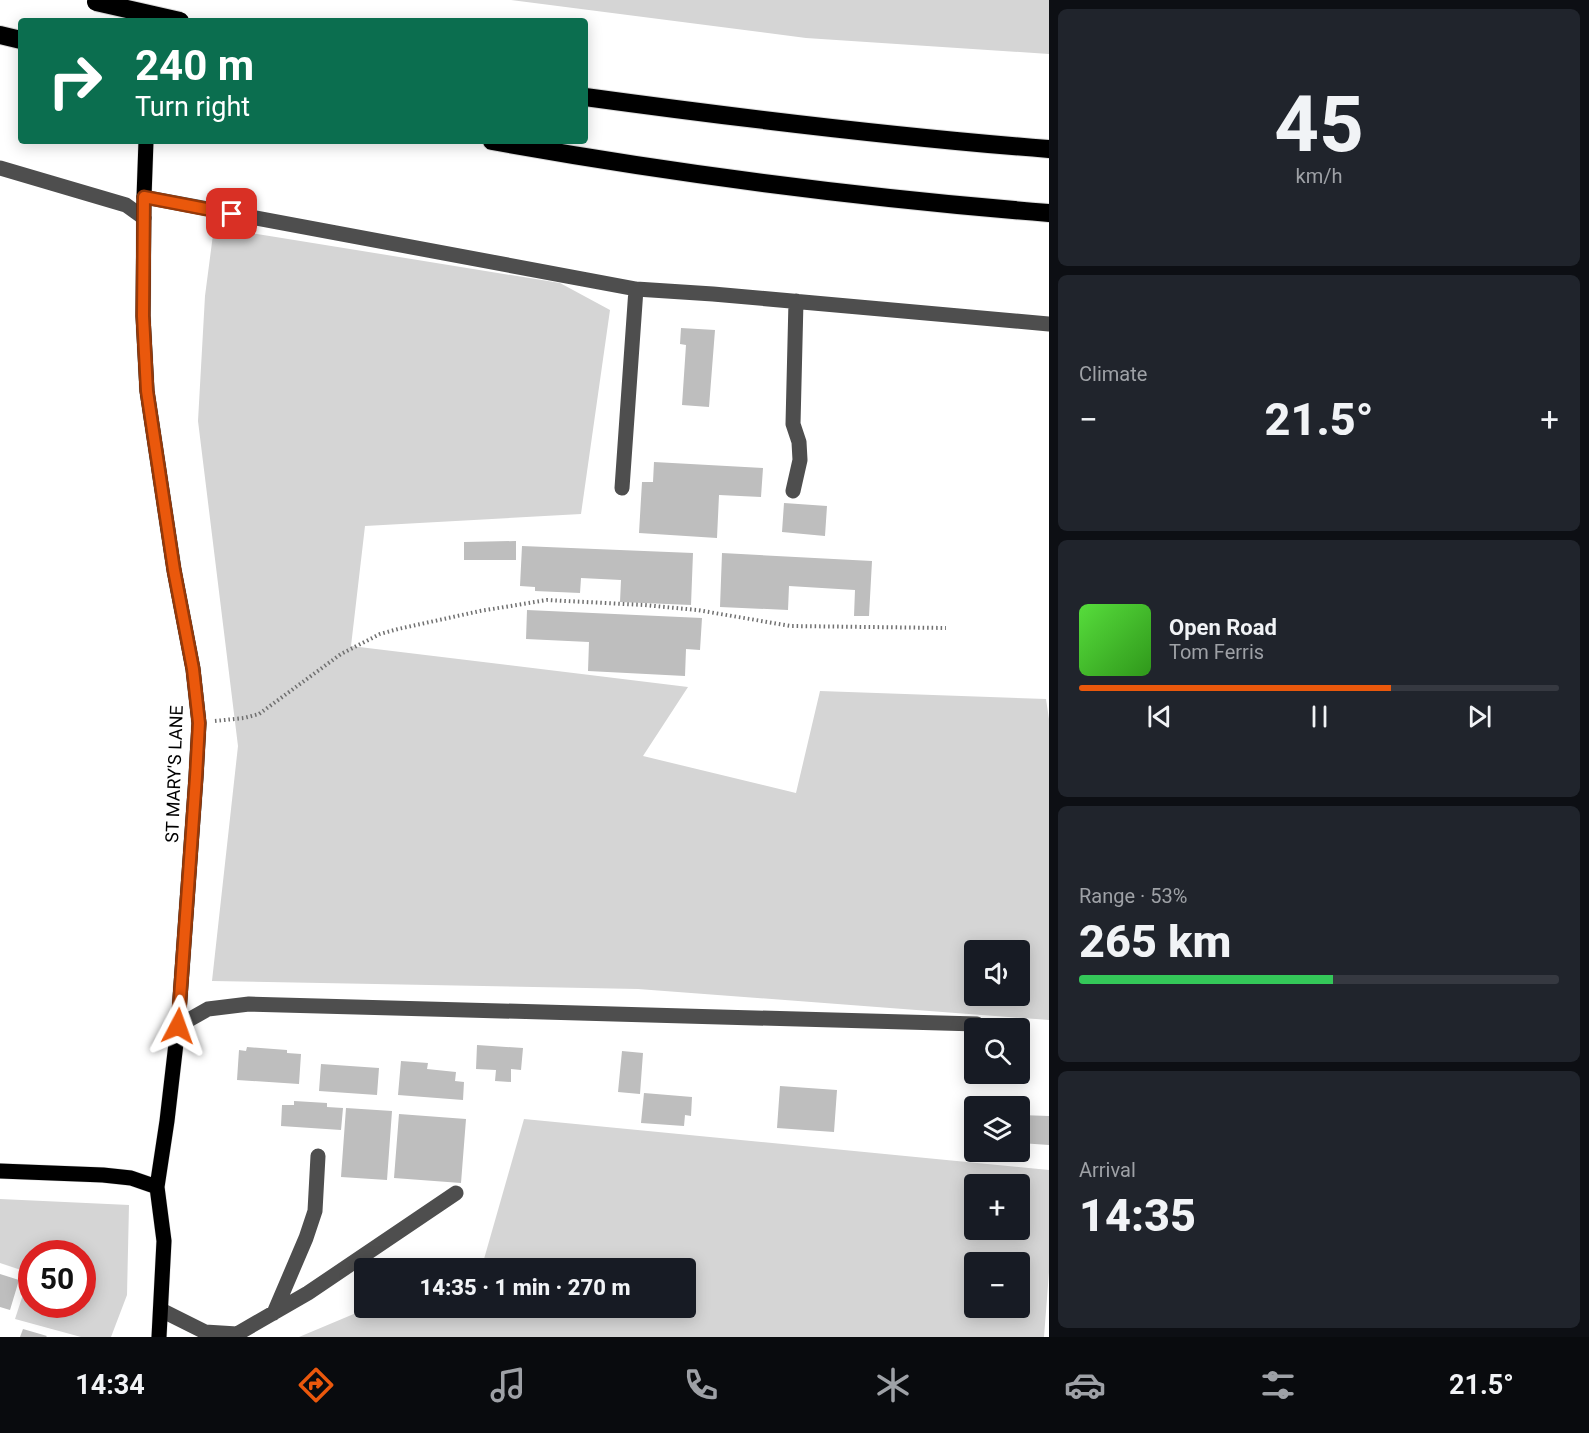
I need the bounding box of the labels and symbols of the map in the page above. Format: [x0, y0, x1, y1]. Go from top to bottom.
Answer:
pin [206, 188, 257, 239]
street label: ST MARY'S LANE [161, 705, 187, 843]
position arrow [146, 994, 210, 1058]
speed limit sign: 50 [18, 1240, 96, 1318]

